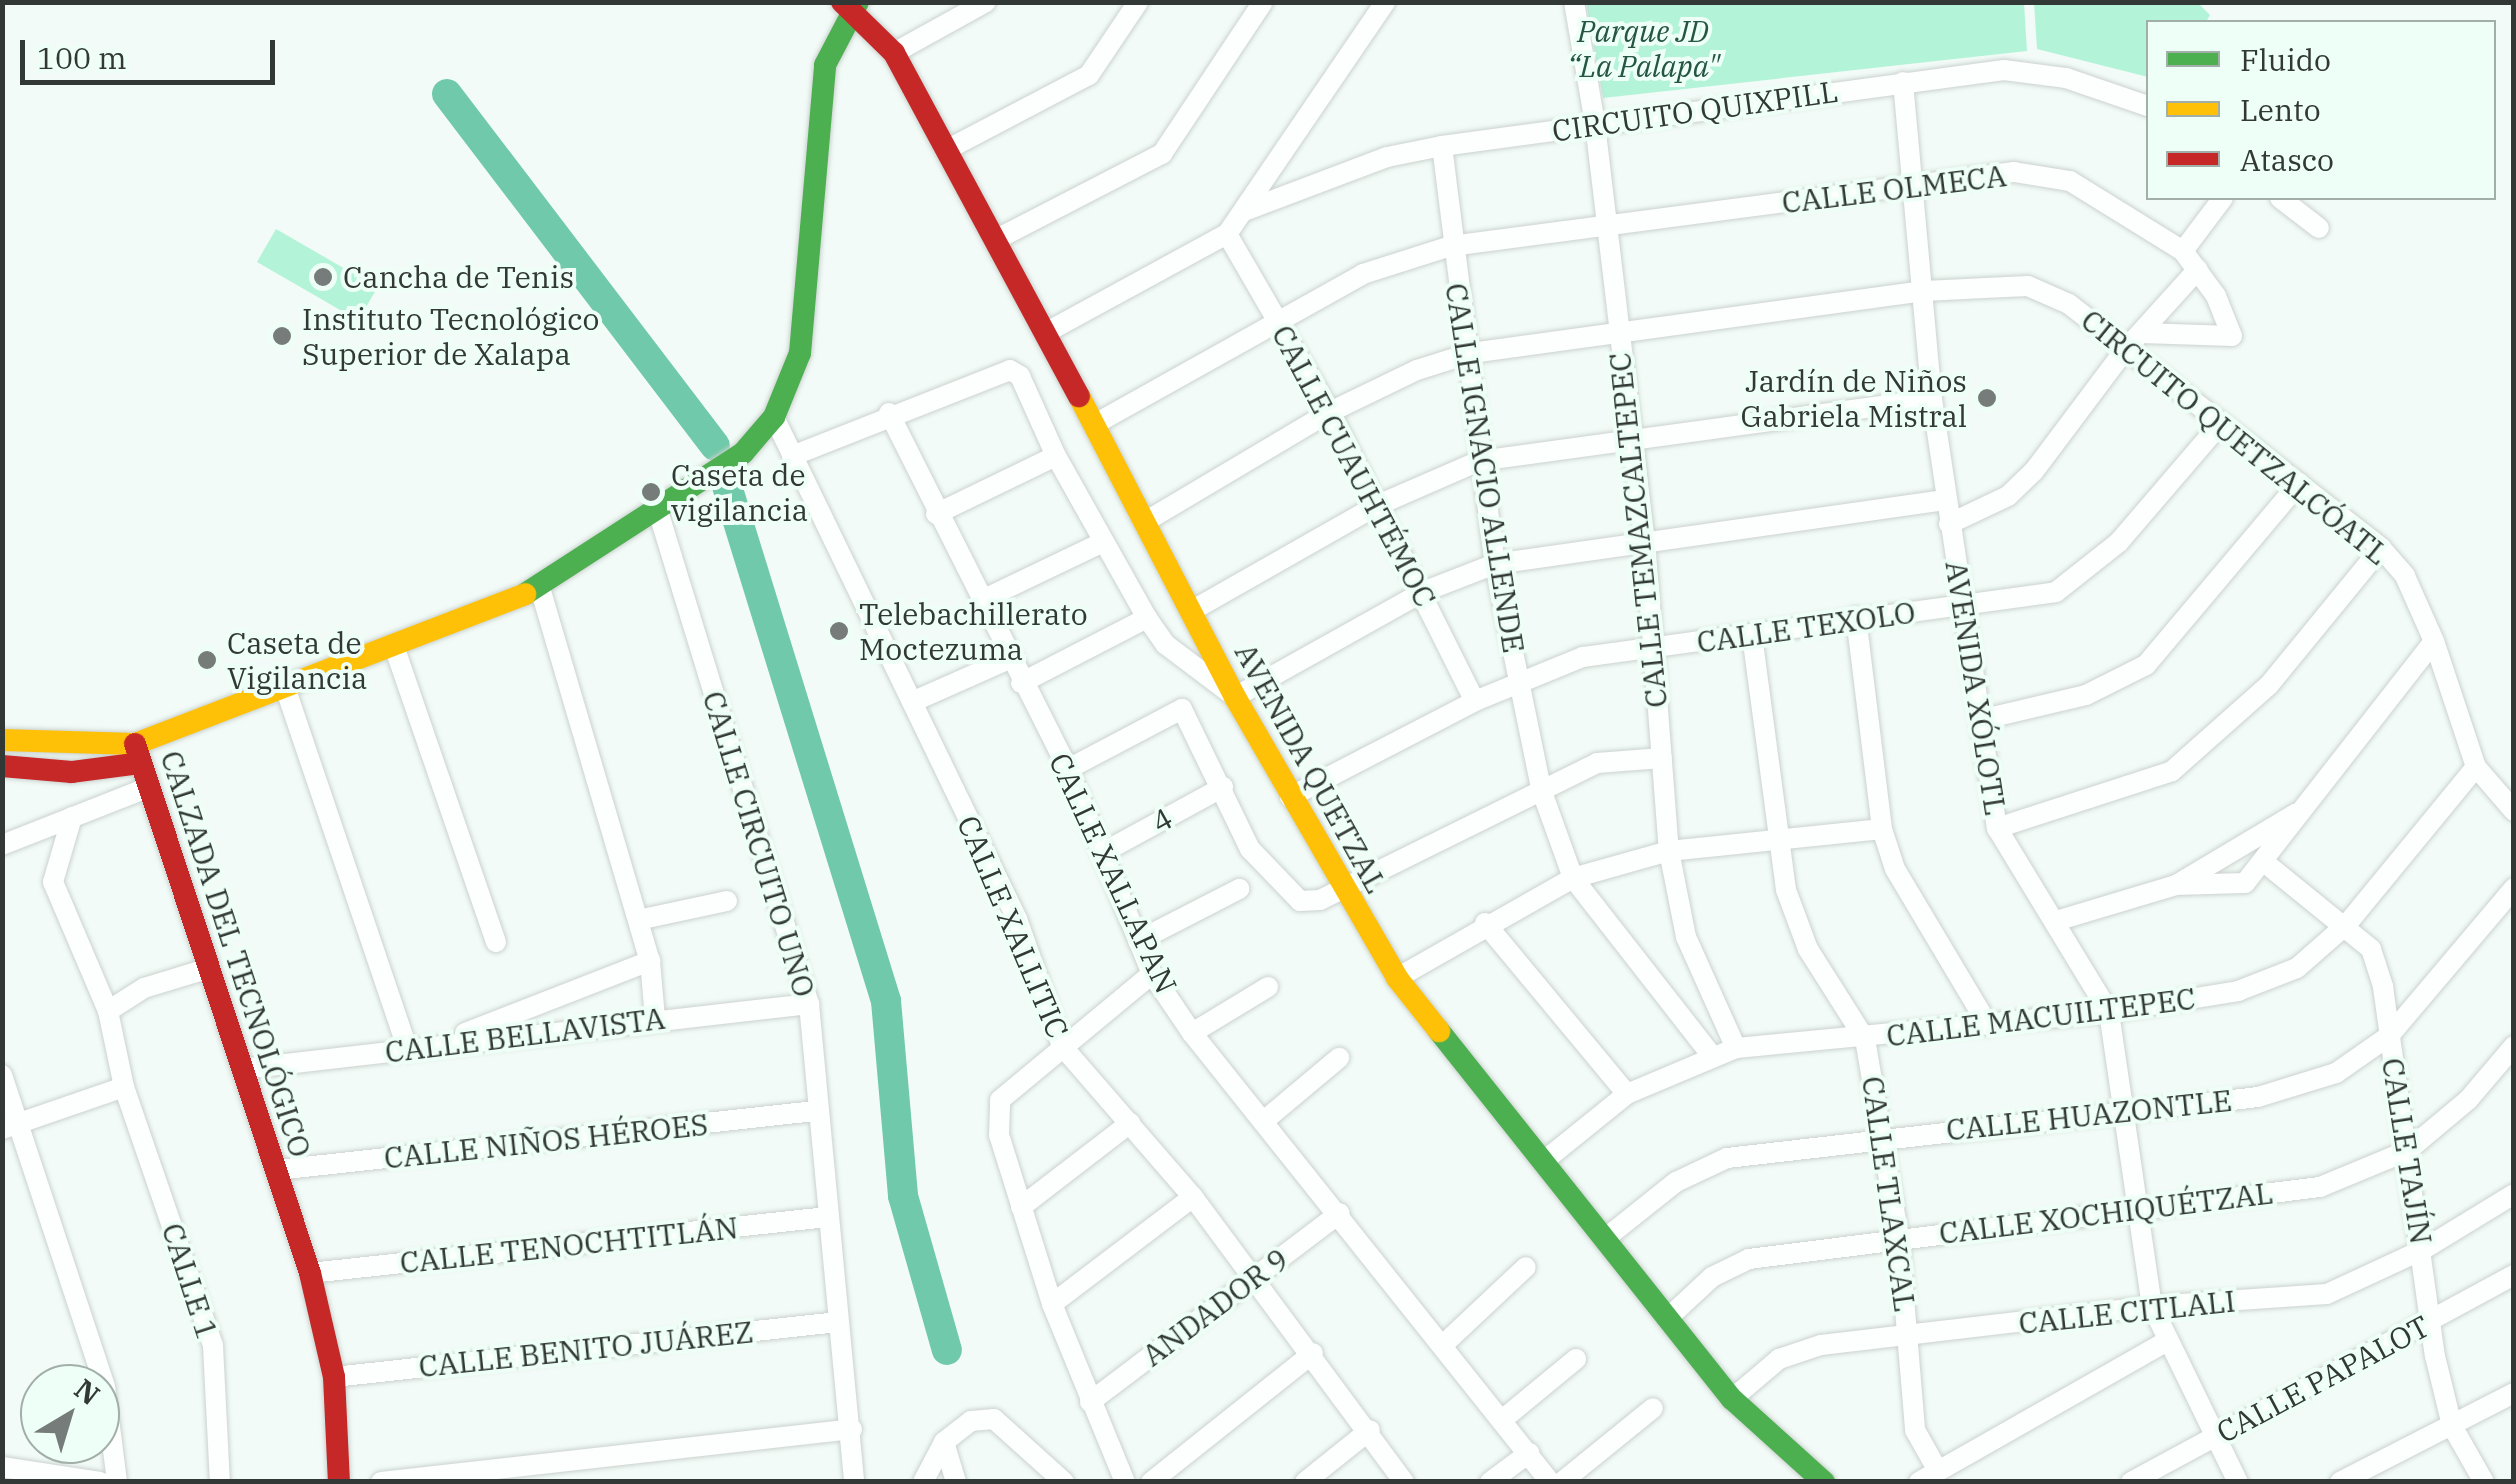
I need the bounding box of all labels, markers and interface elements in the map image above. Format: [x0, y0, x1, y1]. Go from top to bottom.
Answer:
park label: Parque JD “La Palapa" [1567, 13, 1719, 84]
scale bar [25, 20, 280, 82]
legend [2146, 20, 2496, 200]
text: 100 m [37, 38, 127, 77]
text: Fluido [2240, 40, 2331, 79]
street label: CIRCUITO QUIXPILL [1550, 73, 1840, 149]
text: Lento [2240, 90, 2321, 129]
text: Atasco [2240, 140, 2334, 179]
street label: CALLE OLMECA [1780, 157, 2008, 221]
place label: Cancha de Tenis [343, 259, 574, 295]
marker: Cancha de Tenis [312, 266, 334, 288]
street label: CALLE IGNACIO ALLENDE [1438, 281, 1532, 655]
place label: Instituto Tecnológico Superior de Xalapa [302, 301, 599, 372]
street label: CIRCUITO QUETZALCÓATL [2074, 302, 2396, 572]
street label: CALLE CUAUHTÉMOC [1264, 319, 1444, 613]
marker: Instituto Tecnológico Superior de Xalapa [271, 325, 293, 347]
street label: CALLE TEMAZCALTEPEC [1601, 351, 1675, 709]
place label: Jardín de Niños Gabriela Mistral [1741, 363, 1967, 434]
marker: Jardín de Niños Gabriela Mistral [1976, 387, 1998, 409]
place label: Caseta de vigilancia [671, 457, 808, 528]
marker: Caseta de vigilancia [640, 481, 662, 503]
street label: AVENIDA XÓLOTL [1938, 558, 2014, 818]
street label: CALLE TEXOLO [1694, 594, 1918, 660]
place label: Telebachillerato Moctezuma [859, 596, 1088, 666]
marker: Telebachillerato Moctezuma [828, 620, 850, 642]
place label: Caseta de Vigilancia [227, 625, 367, 696]
street label: AVENIDA QUETZAL [1227, 637, 1395, 899]
marker: Caseta de Vigilancia [196, 649, 218, 671]
street label: CALLE CIRCUITO UNO [695, 687, 823, 1001]
street label: CALZADA DEL TECNOLÓGICO [153, 746, 319, 1162]
street label: CALLE XALLAPAN [1042, 747, 1184, 999]
street label: 4 [1145, 800, 1179, 840]
street label: CALLE XALLITIC [950, 810, 1076, 1044]
street label: CALLE MACUILTEPEC [1884, 980, 2198, 1054]
street label: CALLE BELLAVISTA [383, 1000, 667, 1070]
street label: CALLE TAJÍN [2375, 1055, 2439, 1247]
street label: CALLE TLAXCAL [1855, 1074, 1923, 1314]
street label: CALLE HUAZONTLE [1944, 1082, 2234, 1148]
street label: CALLE NIÑOS HÉROES [382, 1106, 710, 1176]
street label: CALLE XOCHIQUÉTZAL [1937, 1175, 2275, 1251]
street label: CALLE TENOCHTITLÁN [398, 1209, 740, 1281]
street label: CALLE 1 [154, 1219, 226, 1343]
street label: ANDADOR 9 [1135, 1241, 1295, 1373]
street label: CALLE CITLALI [2017, 1283, 2237, 1341]
street label: CALLE PAPALOT [2211, 1308, 2435, 1450]
street label: CALLE BENITO JUÁREZ [417, 1314, 755, 1384]
north arrow [20, 1364, 120, 1464]
text: N [67, 1370, 108, 1413]

